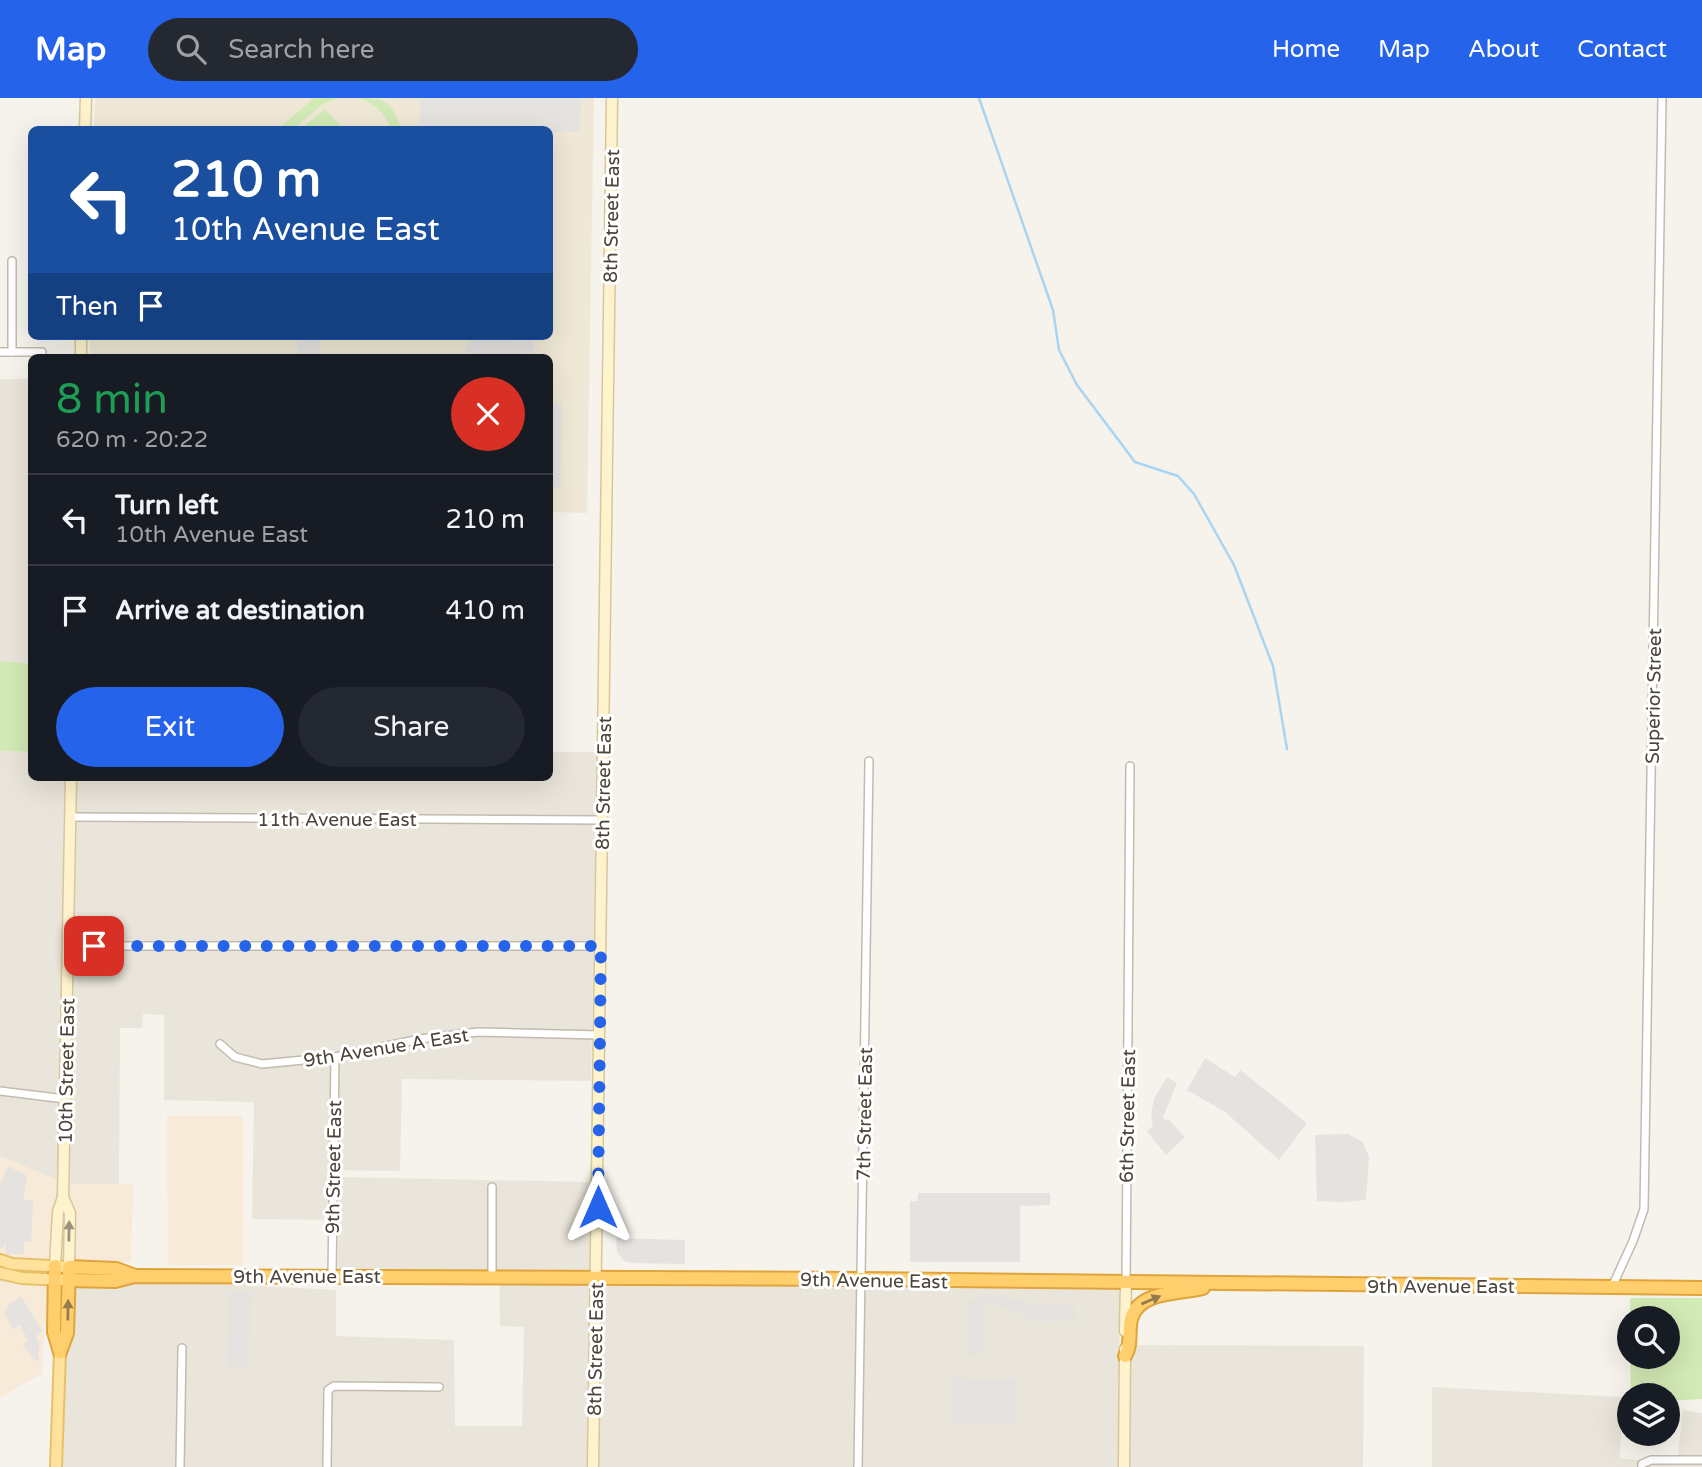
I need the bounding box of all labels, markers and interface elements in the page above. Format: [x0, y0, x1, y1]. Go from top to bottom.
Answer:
search box [148, 18, 638, 81]
text: Map [35, 30, 106, 69]
icon: search [172, 30, 210, 68]
text: Search here [228, 34, 374, 65]
text: Home [1272, 35, 1340, 64]
text: Map [1378, 35, 1430, 64]
text: About [1468, 35, 1539, 64]
text: Contact [1577, 35, 1667, 64]
street label: 8th Street East [600, 149, 624, 283]
text: 210 m [171, 151, 321, 210]
icon: left [56, 154, 147, 245]
text: 10th Avenue East [171, 211, 440, 249]
icon: arrive [132, 287, 170, 325]
text: Then [56, 291, 118, 322]
text: 8 min [56, 374, 168, 425]
button: close [451, 377, 525, 451]
text: 620 m · 20:22 [56, 426, 208, 454]
text: Turn left [115, 490, 218, 521]
icon: left [56, 501, 94, 539]
text: 210 m [445, 504, 525, 535]
text: 10th Avenue East [115, 521, 308, 549]
icon: arrive [56, 592, 94, 630]
text: Arrive at destination [115, 595, 365, 626]
text: 410 m [445, 595, 525, 626]
street label: Superior Street [1642, 628, 1666, 764]
button: Exit [56, 687, 284, 767]
button: Share [298, 687, 525, 767]
street label: 8th Street East [592, 716, 616, 850]
street label: 11th Avenue East [257, 809, 417, 831]
pin [64, 916, 124, 976]
icon: arrive [75, 927, 113, 965]
street label: 10th Street East [55, 998, 79, 1144]
street label: 9th Avenue A East [302, 1024, 470, 1072]
street label: 7th Street East [853, 1047, 877, 1181]
street label: 6th Street East [1116, 1049, 1140, 1183]
street label: 9th Street East [322, 1100, 346, 1234]
position arrow [561, 1170, 635, 1244]
one-way arrow [63, 1220, 75, 1242]
street label: 9th Avenue East [233, 1266, 381, 1288]
street label: 9th Avenue East [800, 1269, 948, 1293]
street label: 9th Avenue East [1367, 1276, 1515, 1298]
street label: 8th Street East [584, 1282, 608, 1416]
one-way arrow [1141, 1294, 1161, 1306]
one-way arrow [62, 1299, 74, 1321]
map controls [1617, 1306, 1680, 1446]
button: search [1617, 1306, 1680, 1369]
button: layers [1617, 1383, 1680, 1446]

